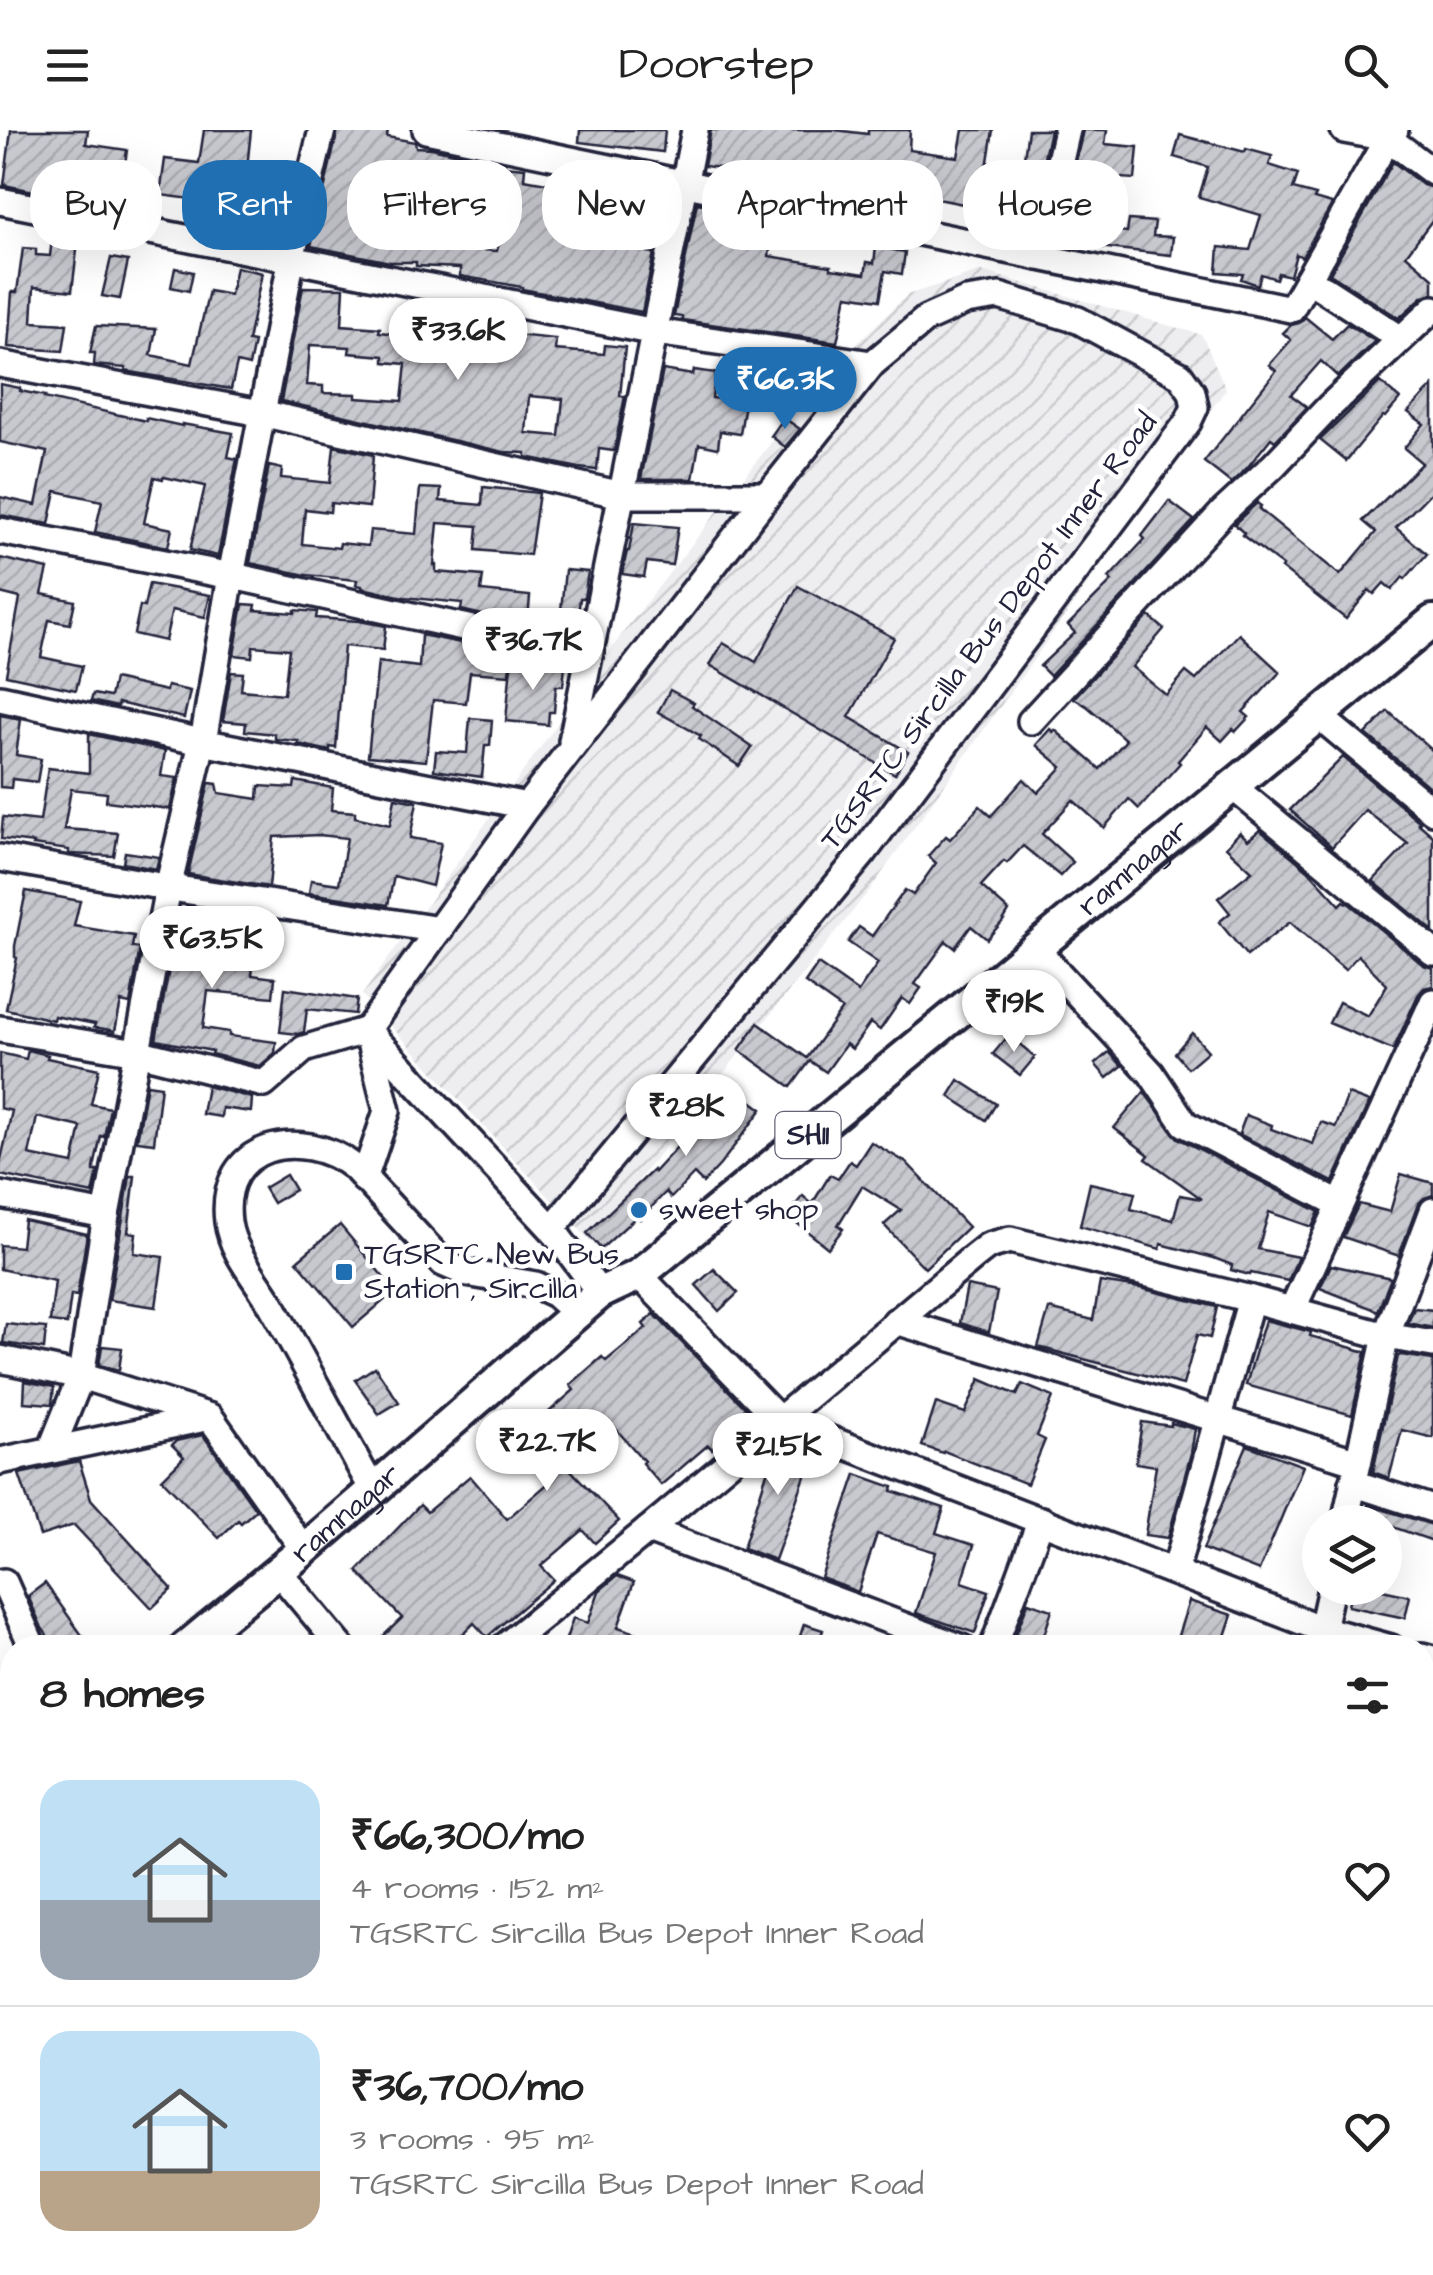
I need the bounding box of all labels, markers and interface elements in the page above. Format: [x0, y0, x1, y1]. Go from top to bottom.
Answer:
text: Doorstep [619, 34, 814, 96]
icon: menu [40, 38, 95, 93]
icon: search [1338, 38, 1393, 93]
chip: Buy [30, 160, 162, 250]
chip: Rent [182, 160, 327, 250]
chip: Filters [347, 160, 522, 250]
chip: New [542, 160, 682, 250]
chip: Apartment [702, 160, 943, 250]
chip: House [963, 160, 1128, 250]
pin: ₹33.6K [377, 298, 539, 383]
text: ₹33.6K [411, 308, 505, 353]
pin: ₹66.3K [704, 347, 866, 432]
text: ₹66.3K [736, 357, 834, 402]
street label: TGSRTC Sircilla Bus Depot Inner Road [810, 404, 1168, 858]
pin: ₹36.7K [452, 608, 614, 693]
text: ₹36.7K [484, 618, 582, 663]
street label: ramnagar [1069, 809, 1198, 926]
pin: ₹63.5K [131, 906, 293, 991]
text: ₹63.5K [161, 916, 263, 961]
pin: ₹19K [955, 970, 1073, 1055]
text: ₹19K [984, 980, 1044, 1025]
pin: ₹28K [627, 1074, 745, 1159]
text: ₹28K [648, 1084, 724, 1129]
road number: SH11 [776, 1112, 840, 1158]
place label: sweet shop [659, 1189, 818, 1231]
marker: sweet shop [628, 1199, 650, 1221]
place label: TGSRTC New Bus Station , Sircilla [364, 1234, 619, 1310]
marker: TGSRTC New Bus Station , Sircilla [333, 1261, 355, 1283]
pin: ₹22.7K [466, 1409, 628, 1494]
pin: ₹21.5K [697, 1413, 859, 1498]
text: ₹22.7K [498, 1419, 596, 1464]
text: ₹21.5K [734, 1423, 822, 1468]
street label: ramnagar [283, 1454, 410, 1573]
map controls [1302, 1505, 1402, 1605]
button: layers [1302, 1505, 1402, 1605]
text: 8 homes [40, 1666, 205, 1724]
icon: filters [1340, 1668, 1395, 1723]
text: ₹66,300/mo [350, 1808, 584, 1866]
icon: home [120, 1820, 240, 1940]
icon: heart [1340, 1853, 1395, 1908]
text: 4 rooms · 152 m² [350, 1866, 604, 1911]
text: TGSRTC Sircilla Bus Depot Inner Road [350, 1911, 924, 1956]
text: ₹36,700/mo [350, 2059, 583, 2117]
icon: home [120, 2071, 240, 2191]
icon: heart [1340, 2104, 1395, 2159]
text: 3 rooms · 95 m² [350, 2117, 594, 2162]
text: TGSRTC Sircilla Bus Depot Inner Road [350, 2162, 924, 2207]

